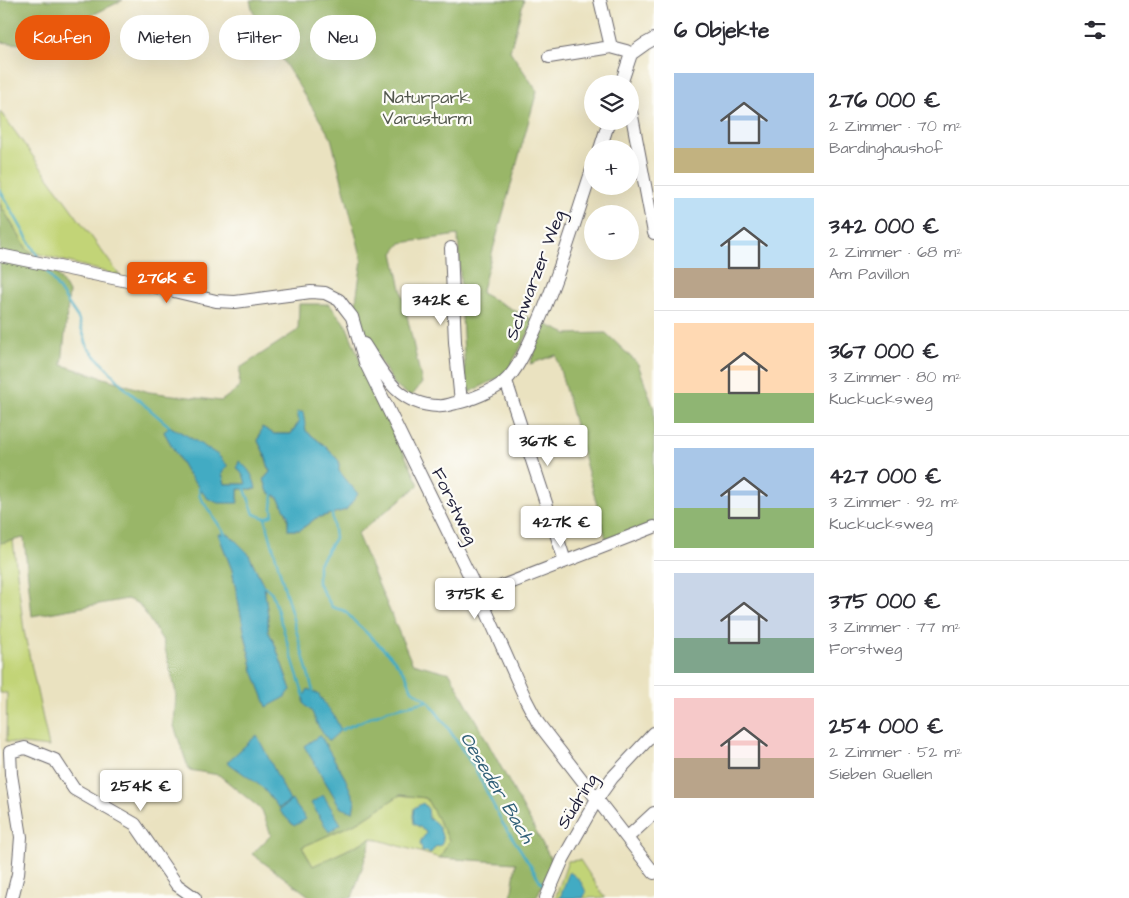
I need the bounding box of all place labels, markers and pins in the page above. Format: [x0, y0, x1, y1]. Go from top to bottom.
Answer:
pin: 276K € [126, 262, 208, 304]
pin: 342K € [400, 284, 482, 326]
pin: 367K € [507, 424, 589, 467]
pin: 427K € [520, 506, 602, 548]
pin: 375K € [434, 578, 516, 620]
pin: 254K € [100, 770, 182, 812]

